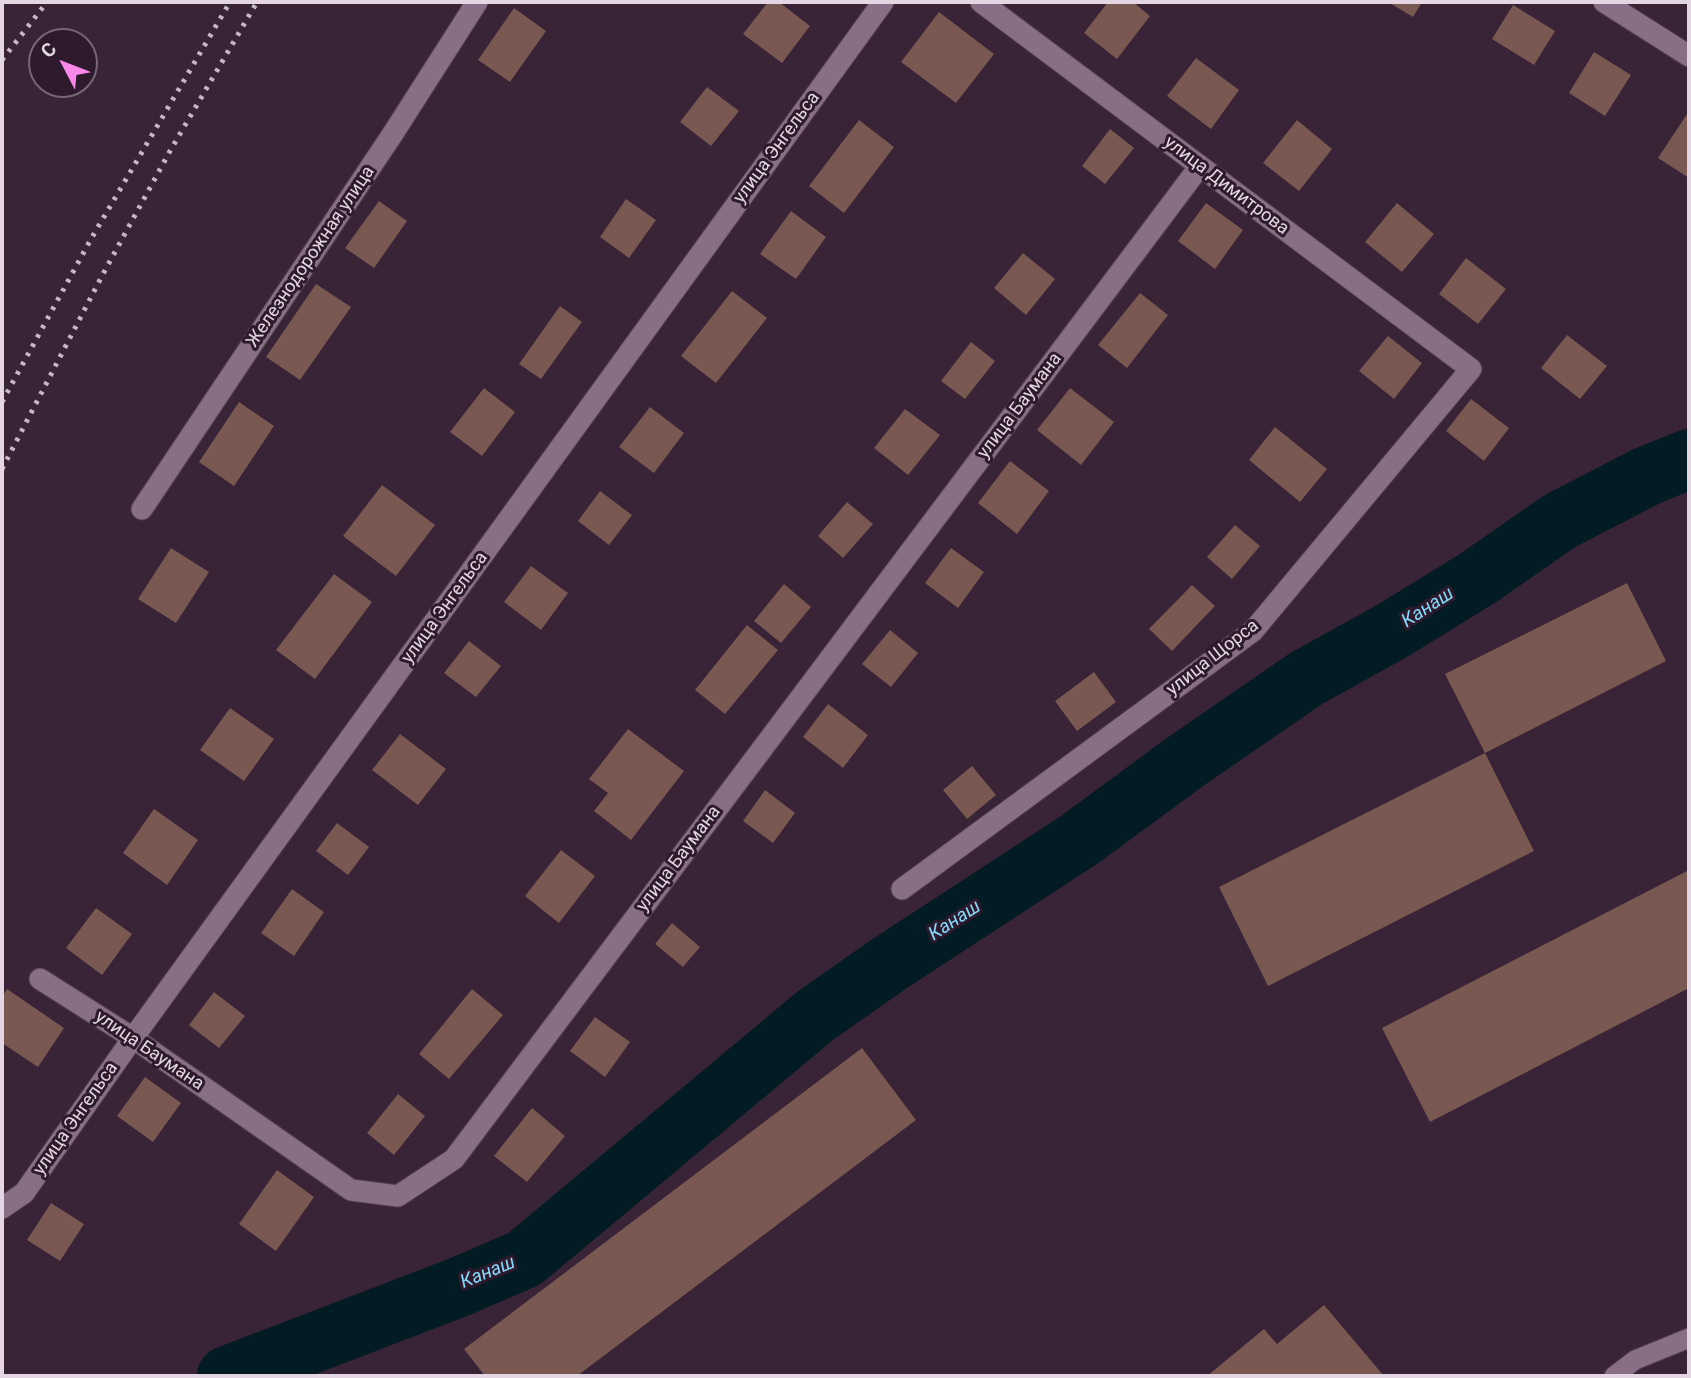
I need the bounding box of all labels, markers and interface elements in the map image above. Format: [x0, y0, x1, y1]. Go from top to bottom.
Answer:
north arrow [28, 28, 98, 98]
text: С [36, 38, 61, 62]
street label: улица Энгельса [729, 88, 825, 208]
street label: улица Димитрова [1159, 132, 1293, 240]
street label: Железнодорожная улица [242, 162, 380, 352]
street label: улица Баумана [973, 349, 1067, 463]
street label: улица Энгельса [397, 548, 493, 668]
water label: Канаш [1398, 583, 1458, 633]
street label: улица Щорса [1163, 615, 1263, 701]
street label: улица Баумана [632, 802, 726, 916]
water label: Канаш [925, 896, 985, 946]
street label: улица Баумана [90, 1007, 208, 1095]
street label: улица Энгельса [29, 1058, 123, 1180]
water label: Канаш [457, 1252, 519, 1294]

